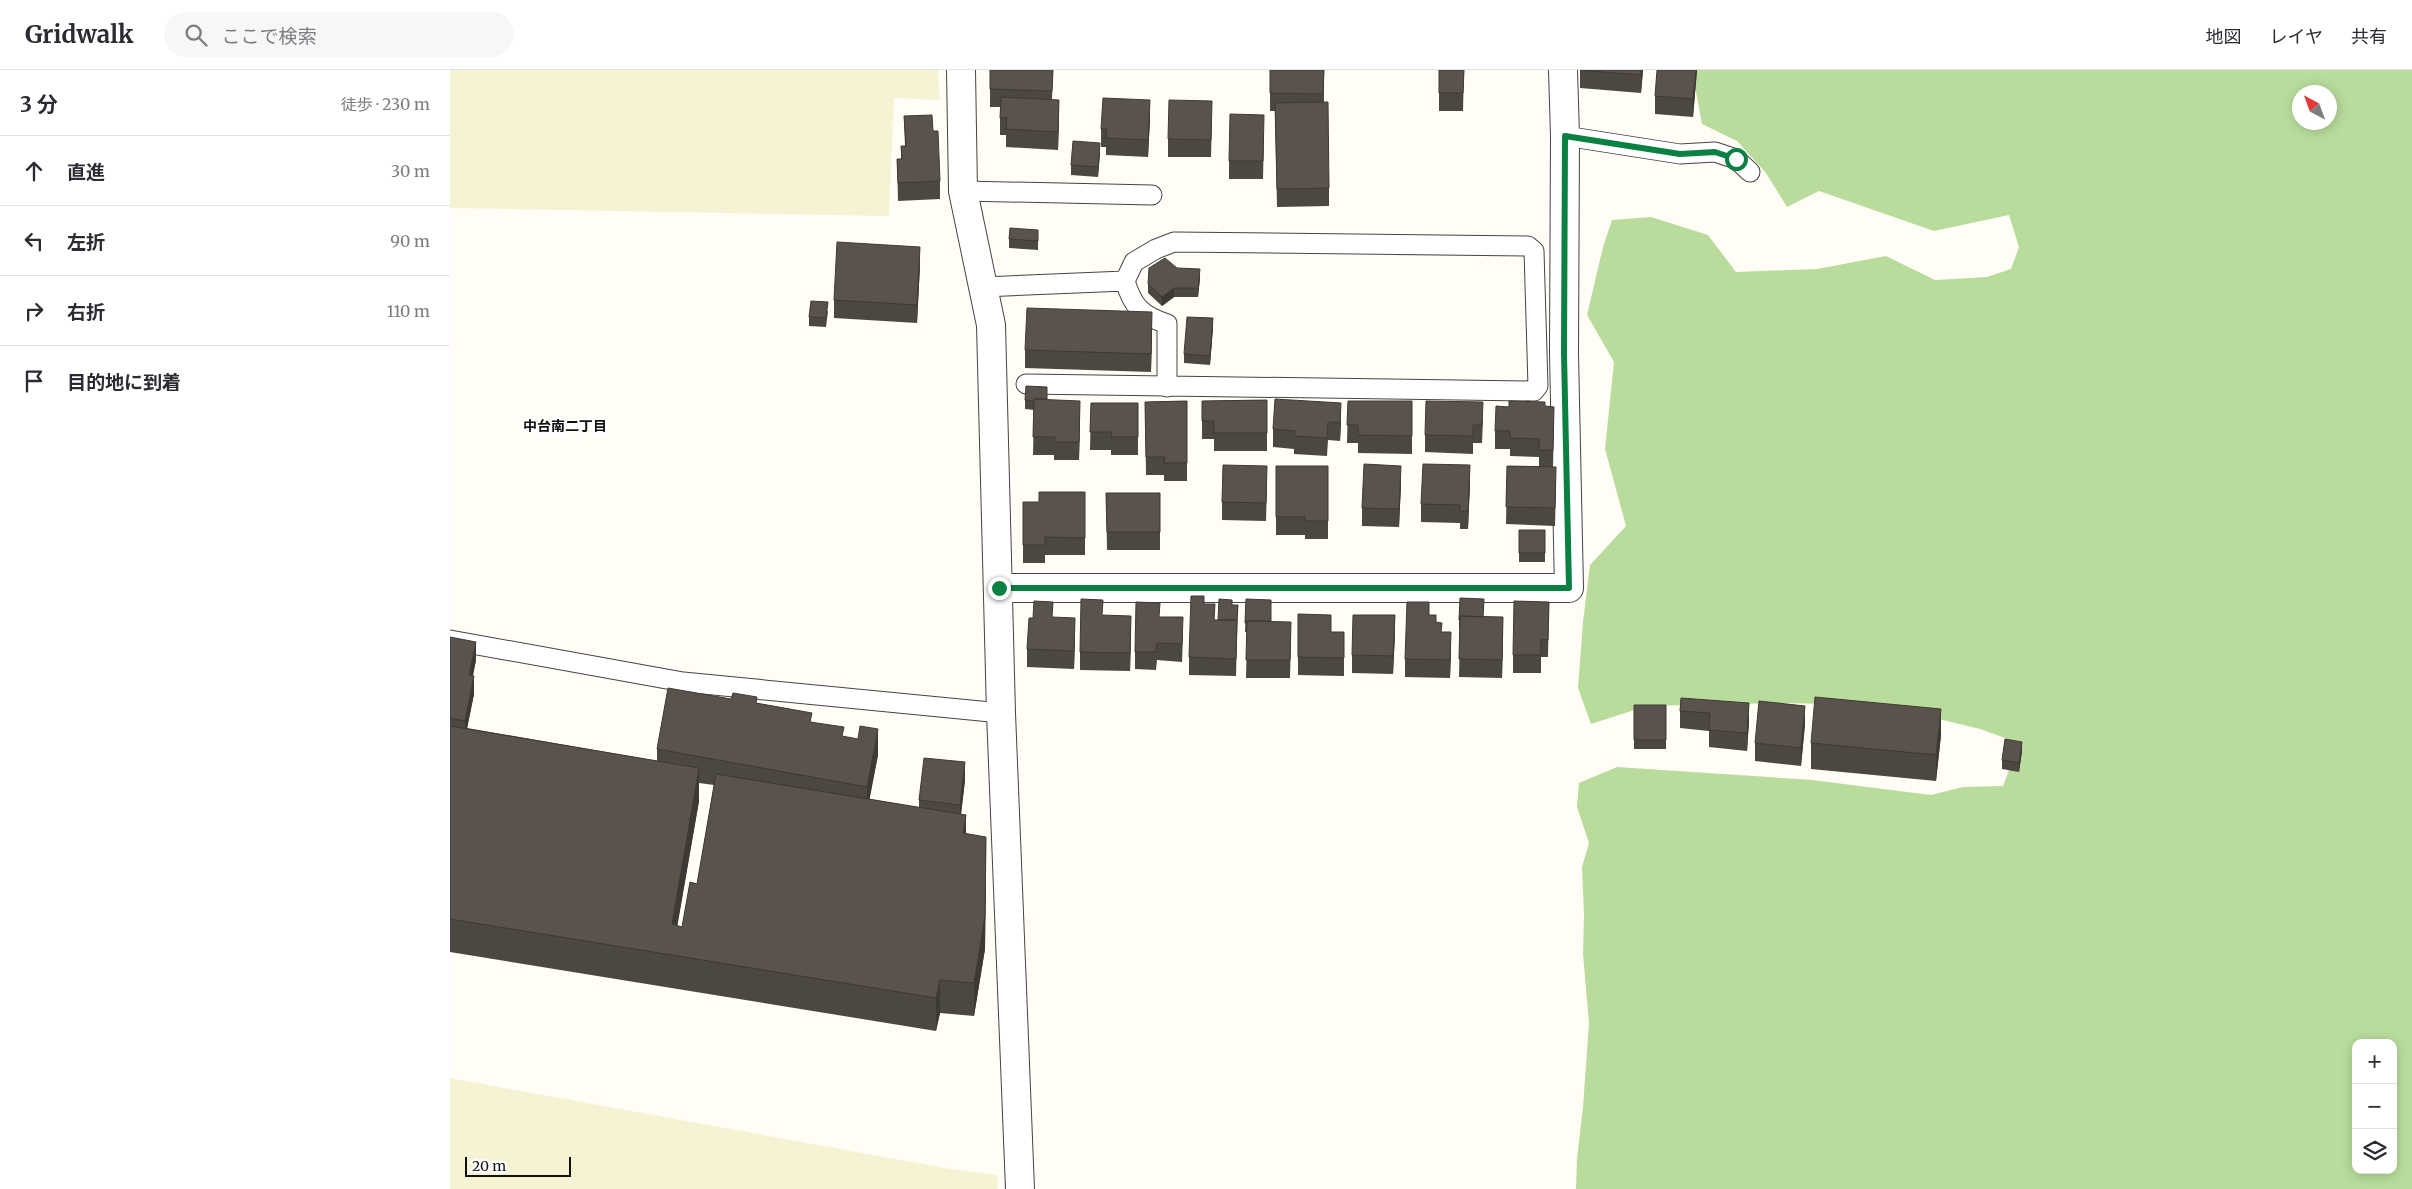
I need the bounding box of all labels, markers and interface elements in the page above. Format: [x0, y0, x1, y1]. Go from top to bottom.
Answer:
search box [164, 12, 514, 57]
text: Gridwalk [25, 19, 134, 50]
icon: search [182, 21, 210, 49]
text: ここで検索 [222, 24, 317, 48]
text: 地図 [2206, 25, 2242, 48]
text: レイヤ [2270, 25, 2323, 48]
text: 共有 [2351, 25, 2387, 48]
north arrow [2292, 85, 2337, 130]
text: 3 分 [20, 91, 58, 118]
text: 徒歩 · 230 m [341, 94, 430, 114]
route start [1725, 148, 1748, 171]
icon: ahead [20, 157, 48, 185]
text: 直進 [67, 160, 105, 184]
text: 30 m [391, 161, 430, 181]
icon: left [20, 227, 48, 255]
text: 左折 [67, 230, 105, 254]
text: 90 m [390, 231, 430, 251]
icon: right [20, 297, 48, 325]
text: 右折 [67, 300, 105, 324]
text: 110 m [387, 301, 430, 321]
icon: arrive [20, 367, 48, 395]
text: 目的地に到着 [67, 370, 181, 394]
district label: 中台南二丁目 [523, 417, 607, 435]
route end [988, 577, 1011, 600]
map controls [2352, 1039, 2397, 1174]
button: + [2352, 1039, 2397, 1084]
button: − [2352, 1084, 2397, 1129]
button: layers [2352, 1129, 2397, 1174]
scale bar [465, 1154, 571, 1177]
text: 20 m [472, 1157, 506, 1175]

